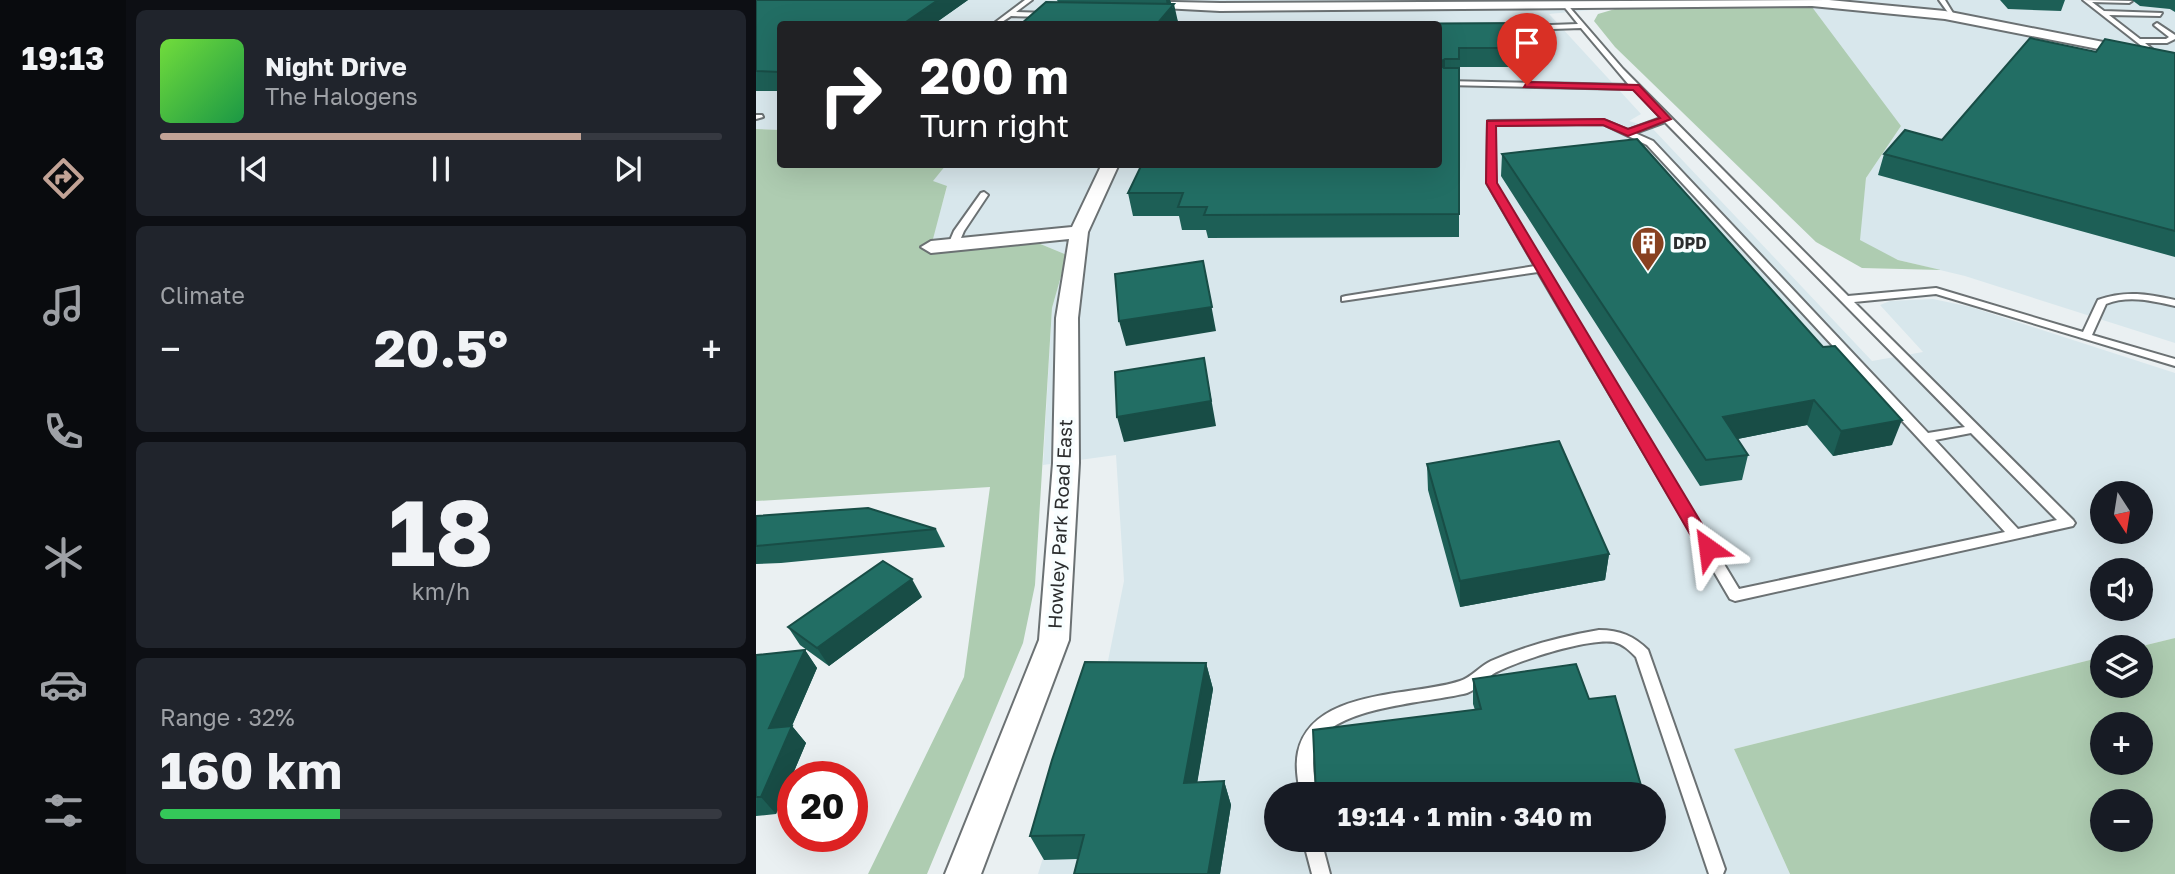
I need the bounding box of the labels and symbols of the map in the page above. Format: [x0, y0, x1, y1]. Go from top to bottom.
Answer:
pin [1497, 13, 1557, 85]
building icon: DPD [1629, 224, 1667, 273]
place label: DPD [1673, 233, 1707, 253]
street label: Howley Park Road East [1043, 419, 1076, 629]
north arrow [2090, 481, 2152, 544]
position arrow [1671, 511, 1745, 585]
speed limit sign: 20 [777, 761, 868, 852]

